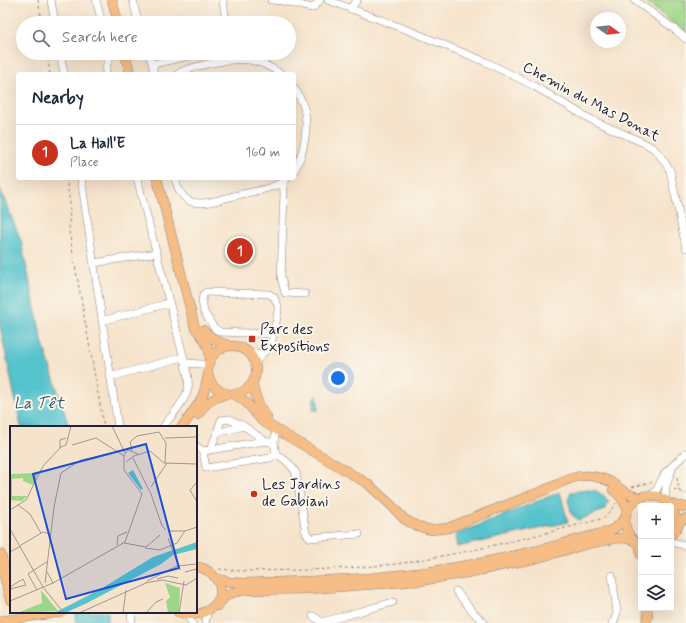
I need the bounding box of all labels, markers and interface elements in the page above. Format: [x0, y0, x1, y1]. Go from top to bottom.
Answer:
north arrow [590, 12, 626, 48]
search box [16, 16, 296, 60]
icon: search [30, 27, 52, 49]
text: Search here [62, 28, 138, 48]
street label: Chemin du Mas Donat [519, 57, 663, 147]
text: Nearby [32, 87, 84, 109]
text: La Hall'E [70, 134, 125, 154]
text: 1 [42, 144, 48, 161]
text: 160 m [245, 144, 280, 161]
text: Place [70, 154, 99, 171]
pin: 1 [227, 236, 253, 266]
place label: Parc des Expositions [260, 320, 330, 357]
marker: Parc des Expositions [247, 334, 257, 344]
your location [328, 368, 348, 388]
water label: La Têt [14, 393, 66, 414]
inset map [10, 426, 197, 613]
place label: Les Jardins de Gabiani [262, 475, 341, 512]
marker: Les Jardins de Gabiani [249, 489, 259, 499]
map controls [638, 503, 674, 611]
button: + [638, 503, 674, 539]
button: − [638, 539, 674, 575]
button: layers [638, 575, 674, 611]

